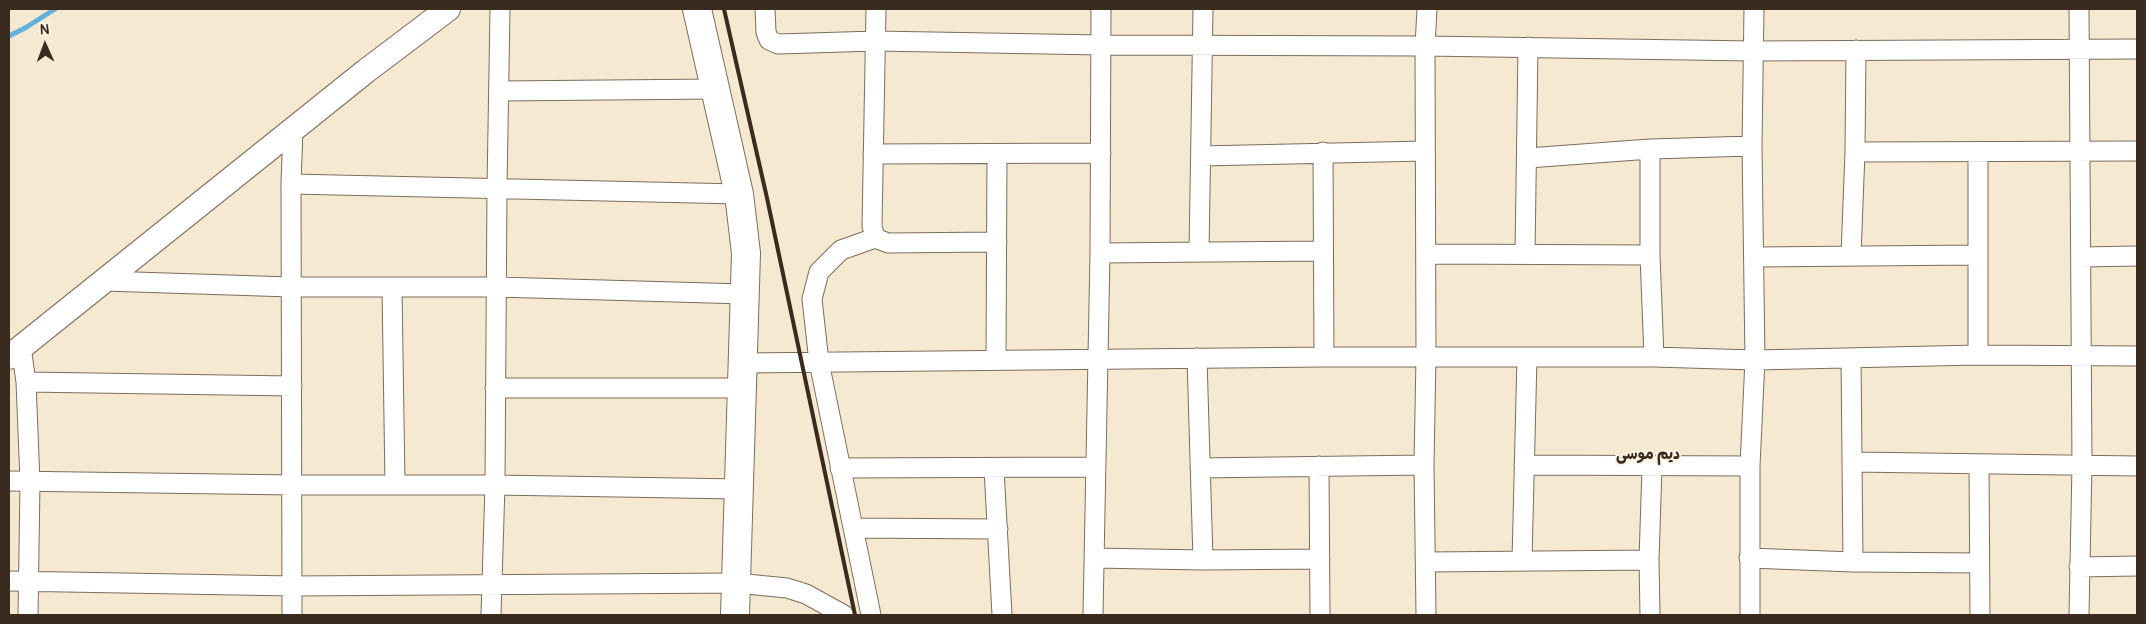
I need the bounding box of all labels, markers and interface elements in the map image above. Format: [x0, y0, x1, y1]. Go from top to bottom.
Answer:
north arrow [20, 20, 70, 70]
text: N [39, 21, 49, 38]
district label: ديم موسى [1616, 446, 1680, 464]

